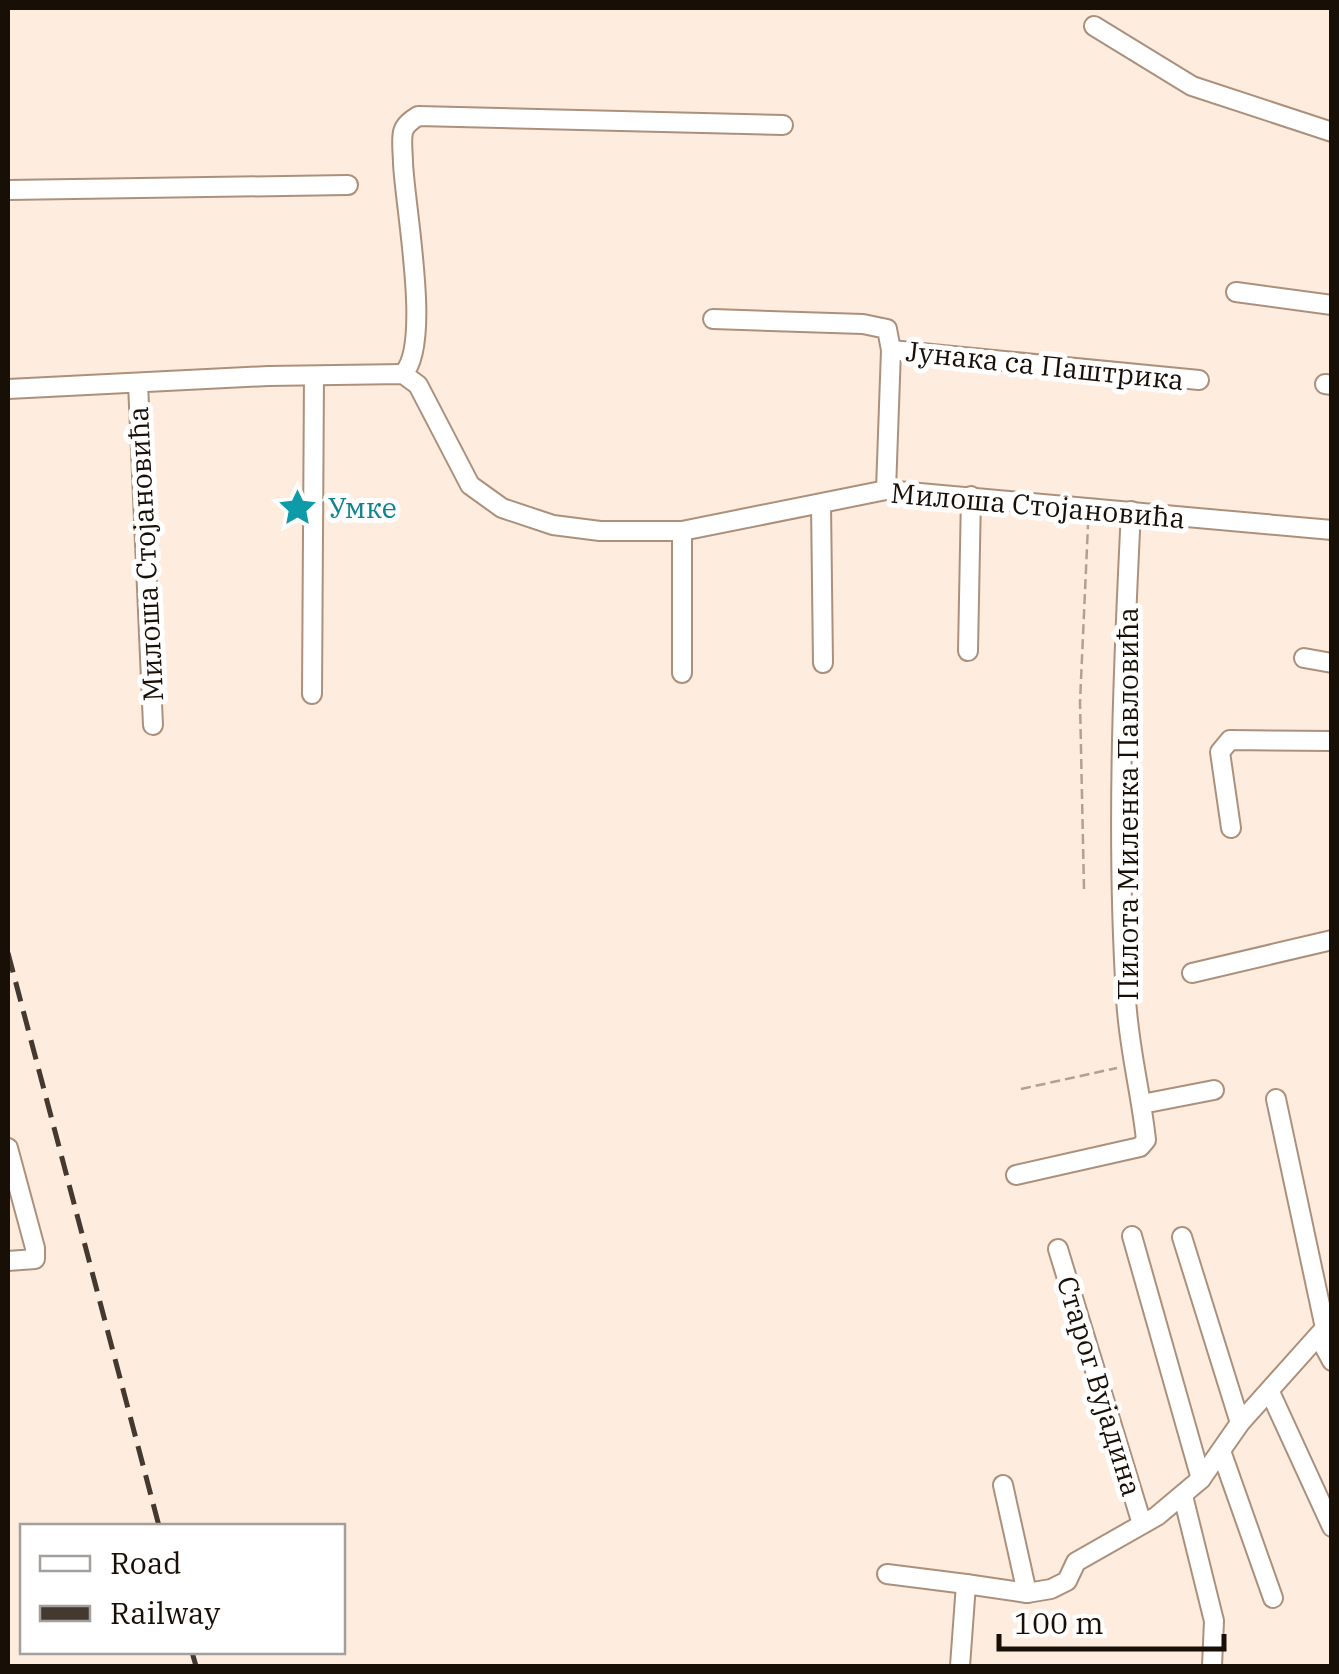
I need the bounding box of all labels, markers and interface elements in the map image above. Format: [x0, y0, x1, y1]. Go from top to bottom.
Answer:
street label: Јунака са Паштрика [904, 332, 1186, 398]
street label: Милоша Стојановића [119, 406, 171, 702]
street label: Милоша Стојановића [889, 474, 1187, 536]
place icon: Умке [277, 486, 319, 528]
place label: Умке [328, 489, 397, 526]
street label: Пилота Миленка Павловића [1109, 607, 1146, 1001]
street label: Старог Вујадина [1049, 1271, 1151, 1501]
legend [20, 1524, 345, 1654]
text: Road [110, 1543, 182, 1582]
scale bar [999, 1589, 1224, 1651]
text: Railway [110, 1593, 220, 1632]
text: 100 m [1014, 1603, 1104, 1642]

